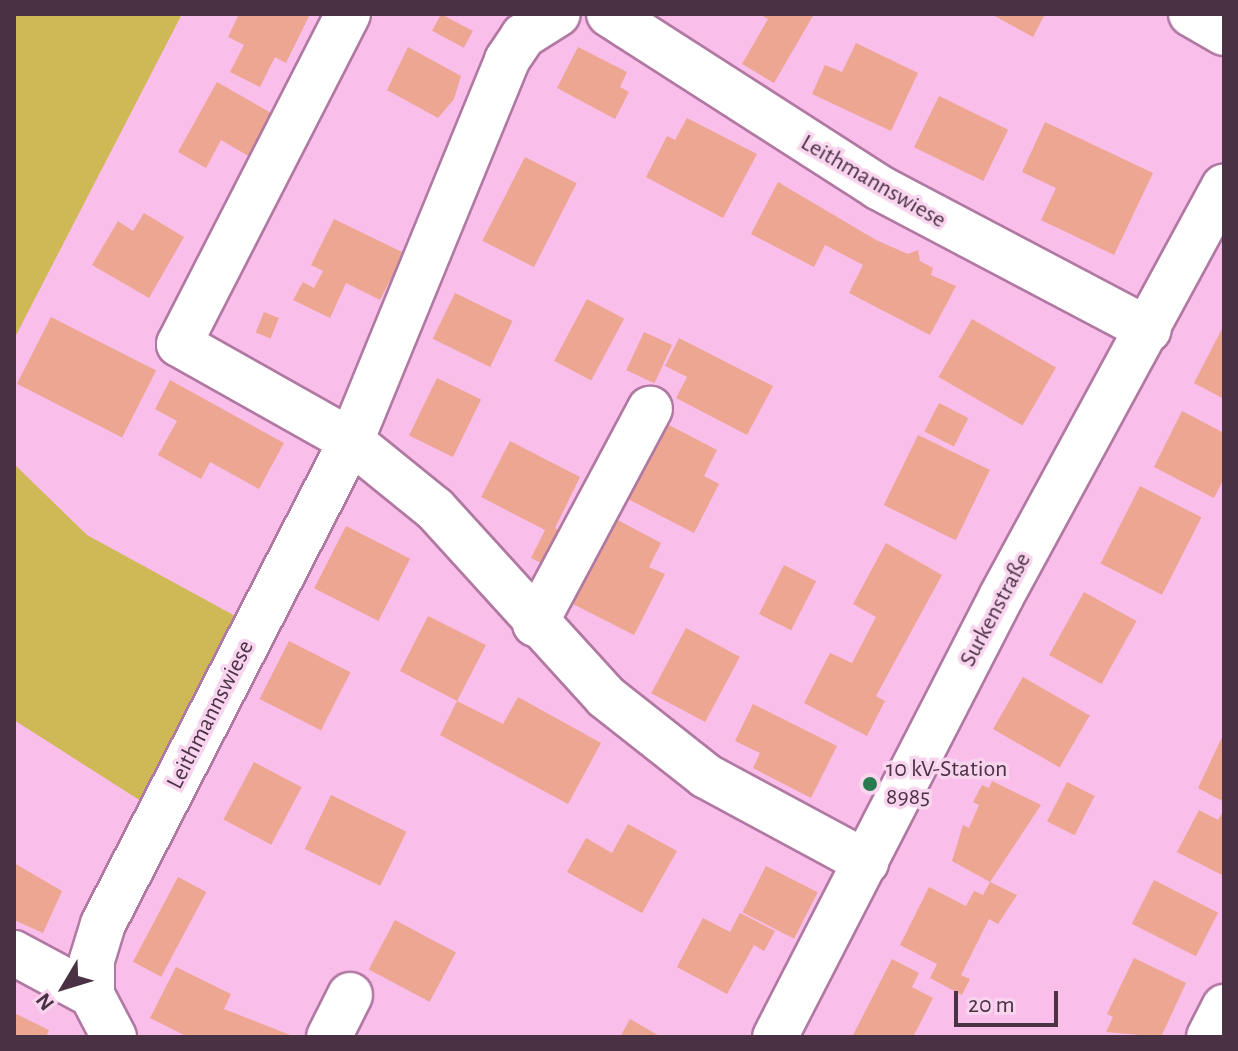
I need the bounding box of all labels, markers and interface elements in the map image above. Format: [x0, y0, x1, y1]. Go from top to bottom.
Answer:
street label: Leithmannswiese [795, 129, 951, 235]
street label: Surkenstraße [954, 548, 1038, 672]
street label: Leithmannswiese [161, 636, 261, 794]
place label: 10 kV-Station 8985 [886, 756, 1007, 812]
marker: 10 kV-Station 8985 [861, 775, 879, 793]
north arrow [24, 947, 104, 1027]
scale bar [958, 975, 1062, 1025]
text: N [32, 989, 58, 1015]
text: 20 m [968, 993, 1015, 1017]

